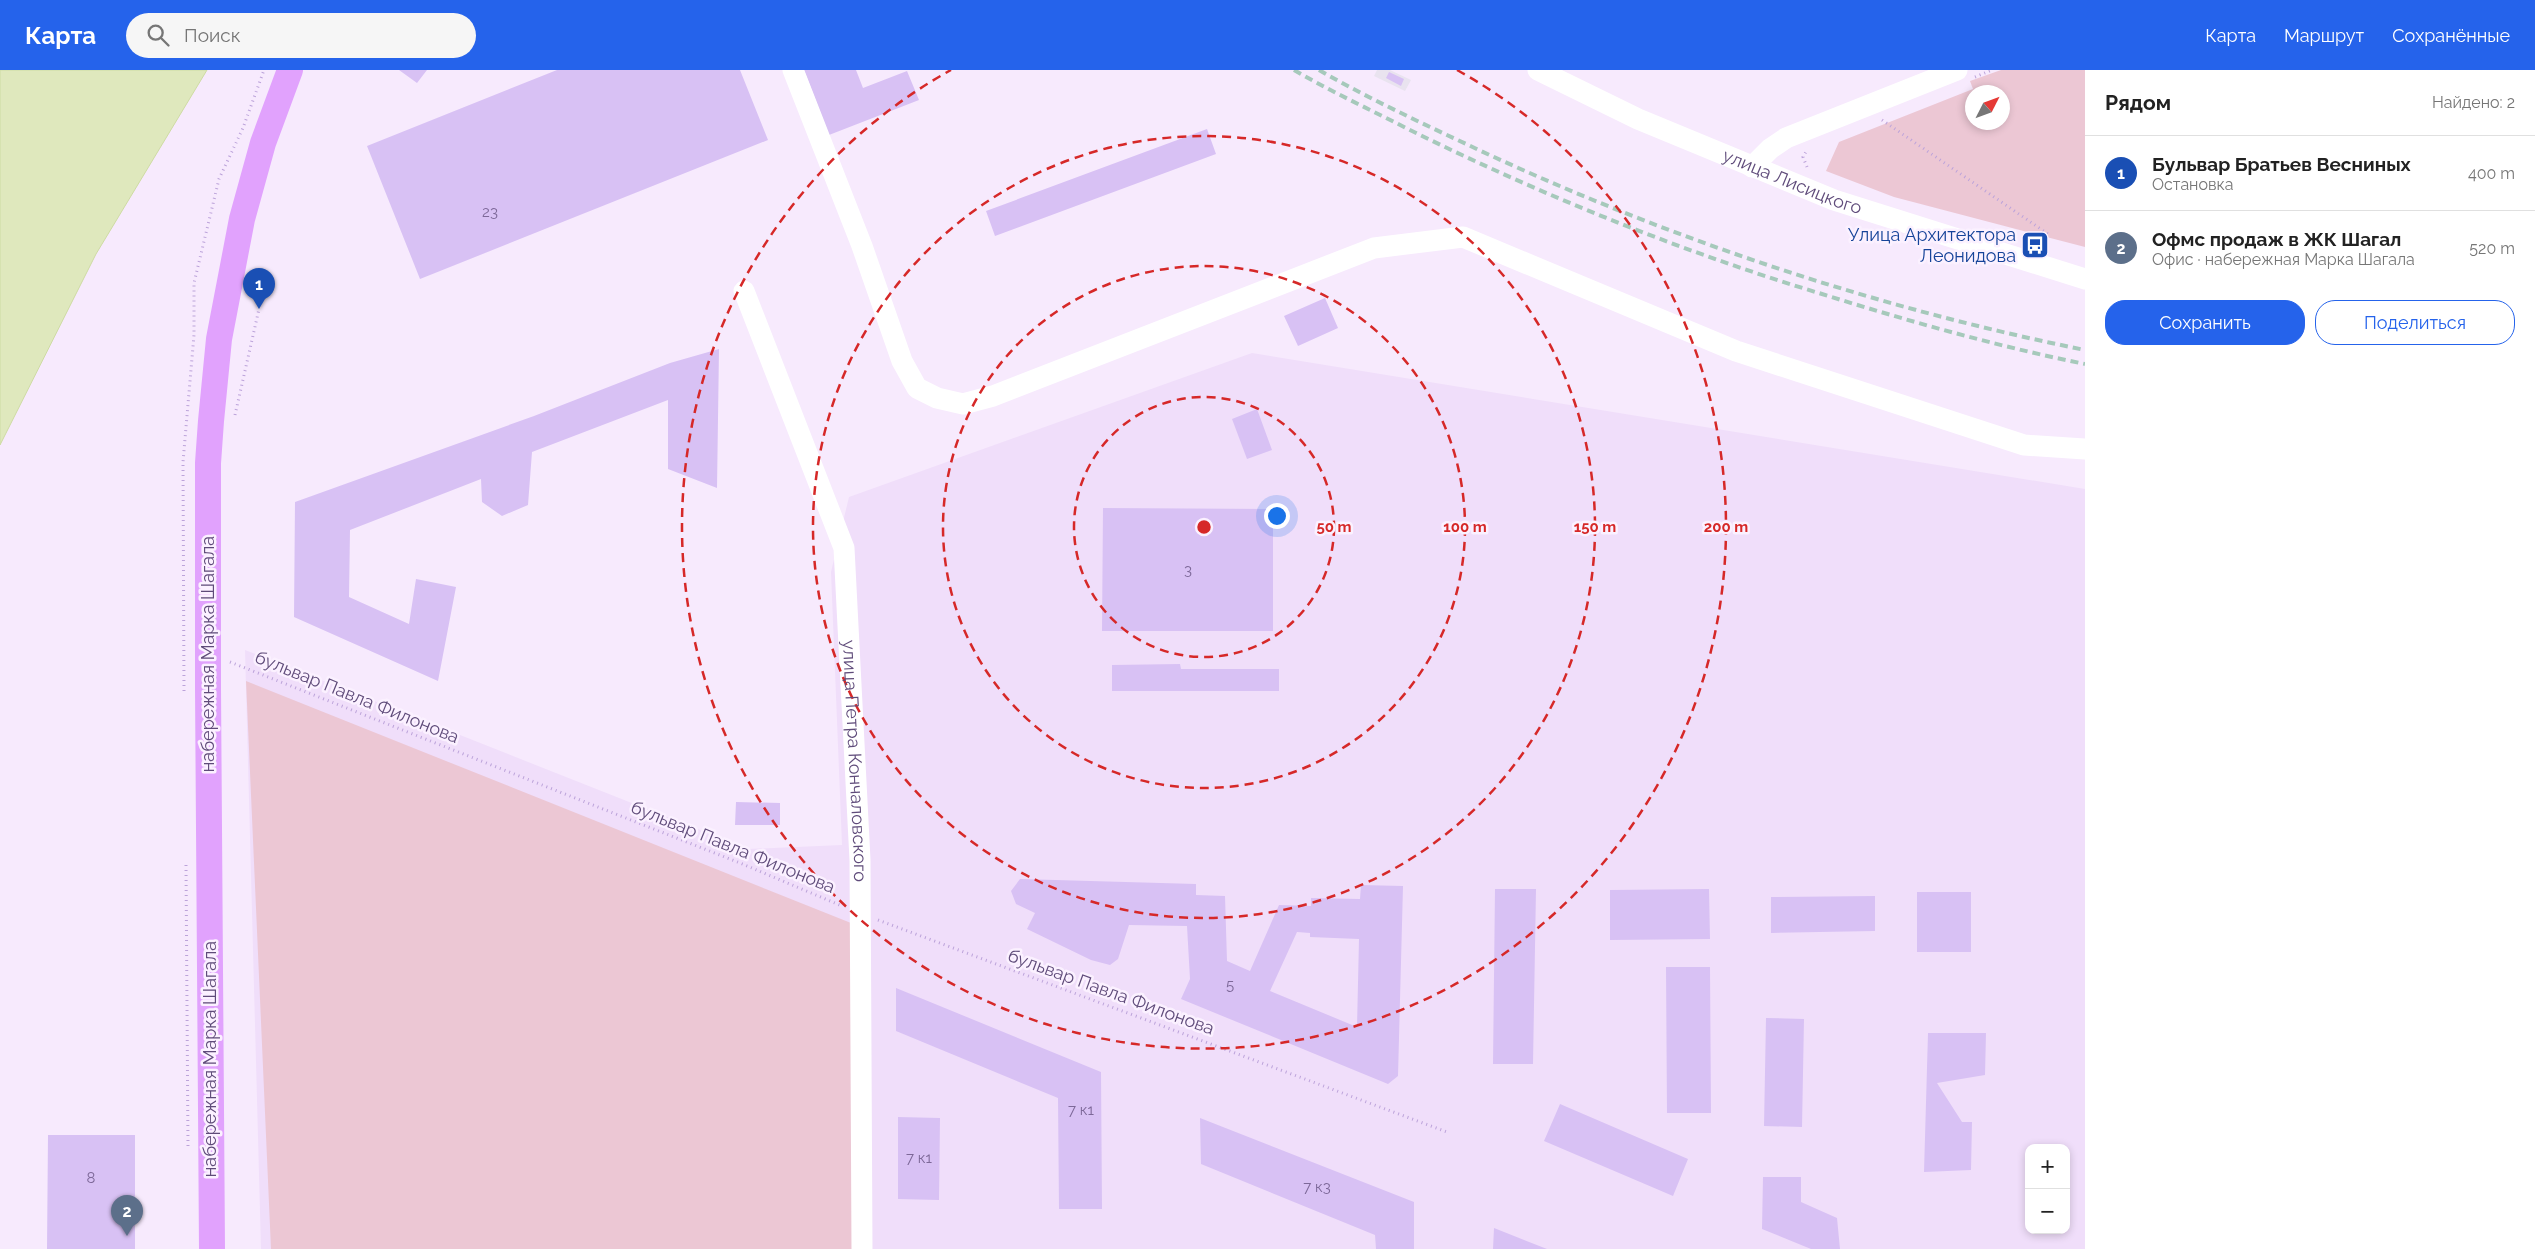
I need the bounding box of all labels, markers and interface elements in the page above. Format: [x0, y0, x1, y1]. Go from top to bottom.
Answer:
search box [126, 13, 476, 58]
text: Карта [25, 21, 96, 50]
icon: search [144, 21, 172, 49]
text: Поиск [184, 24, 241, 46]
text: Карта [2205, 25, 2256, 46]
text: Маршрут [2284, 25, 2364, 46]
text: Сохранённые [2392, 25, 2510, 46]
north arrow [1965, 85, 2010, 130]
text: Рядом [2105, 90, 2171, 115]
text: Найдено: 2 [2432, 93, 2515, 112]
street label: улица Лисицкого [1720, 144, 1865, 218]
text: Бульвар Братьев Весниных [2152, 153, 2411, 175]
text: 1 [2117, 164, 2125, 183]
text: 400 m [2468, 164, 2515, 183]
text: Остановка [2152, 175, 2234, 194]
house number: 23 [482, 203, 498, 221]
place label: Улица Архитектора Леонидова [1848, 224, 2016, 266]
text: Офмс продаж в ЖК Шагал [2152, 228, 2401, 250]
bus stop icon: Улица Архитектора Леонидова [2020, 230, 2050, 260]
text: 2 [2116, 239, 2126, 258]
text: 520 m [2469, 239, 2515, 258]
text: Офис · набережная Марка Шагала [2152, 250, 2415, 269]
pin: 1 [243, 268, 275, 309]
button: Сохранить [2105, 300, 2305, 345]
button: Поделиться [2315, 300, 2515, 345]
your location [1264, 503, 1290, 529]
centre of rings [1195, 518, 1213, 536]
text: 50 m [1316, 518, 1352, 536]
text: 100 m [1443, 518, 1487, 536]
text: 150 m [1574, 518, 1616, 536]
text: 200 m [1704, 518, 1748, 536]
street label: набережная Марка Шагала [197, 536, 218, 772]
house number: 3 [1184, 561, 1192, 579]
street label: улица Петра Кончаловского [839, 639, 871, 882]
street label: бульвар Павла Филонова [252, 646, 462, 747]
street label: бульвар Павла Филонова [628, 796, 838, 897]
street label: набережная Марка Шагала [199, 941, 220, 1177]
street label: бульвар Павла Филонова [1005, 944, 1217, 1039]
house number: 5 [1226, 976, 1234, 994]
house number: 7 к1 [1068, 1101, 1095, 1119]
map controls [2025, 1144, 2070, 1234]
button: + [2025, 1144, 2070, 1189]
house number: 7 к1 [906, 1149, 933, 1167]
house number: 8 [87, 1169, 96, 1187]
house number: 7 к3 [1303, 1178, 1331, 1196]
button: − [2025, 1189, 2070, 1234]
pin: 2 [111, 1195, 143, 1236]

